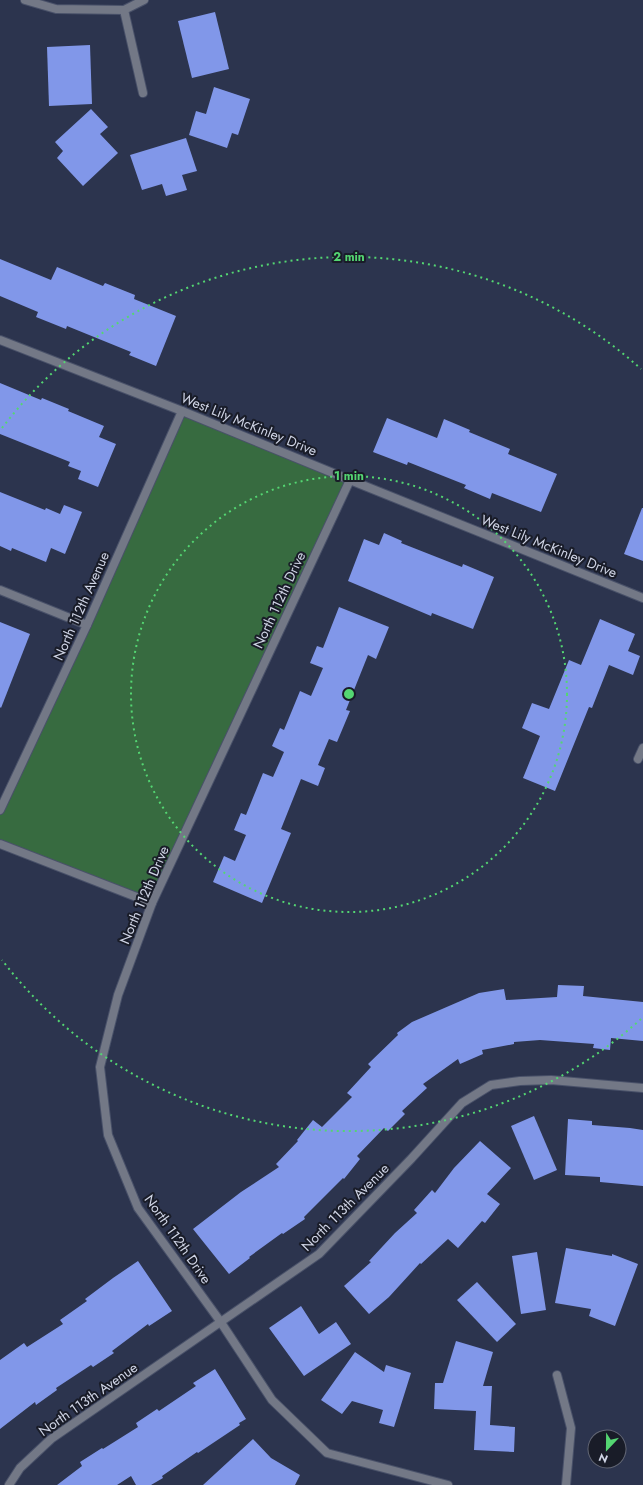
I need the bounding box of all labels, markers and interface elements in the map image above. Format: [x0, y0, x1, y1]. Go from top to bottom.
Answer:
text: 2 min [333, 248, 365, 266]
street label: West Lily McKinley Drive [178, 388, 320, 460]
text: 1 min [334, 467, 364, 485]
street label: West Lily McKinley Drive [478, 510, 620, 582]
street label: North 112th Avenue [48, 548, 114, 664]
street label: North 112th Drive [248, 548, 310, 652]
centre of rings [342, 687, 356, 701]
street label: North 112th Drive [114, 843, 174, 947]
street label: North 113th Avenue [297, 1159, 393, 1255]
street label: North 112th Drive [140, 1190, 216, 1288]
street label: North 113th Avenue [34, 1357, 142, 1441]
north arrow [587, 1429, 627, 1469]
text: N [596, 1449, 610, 1467]

